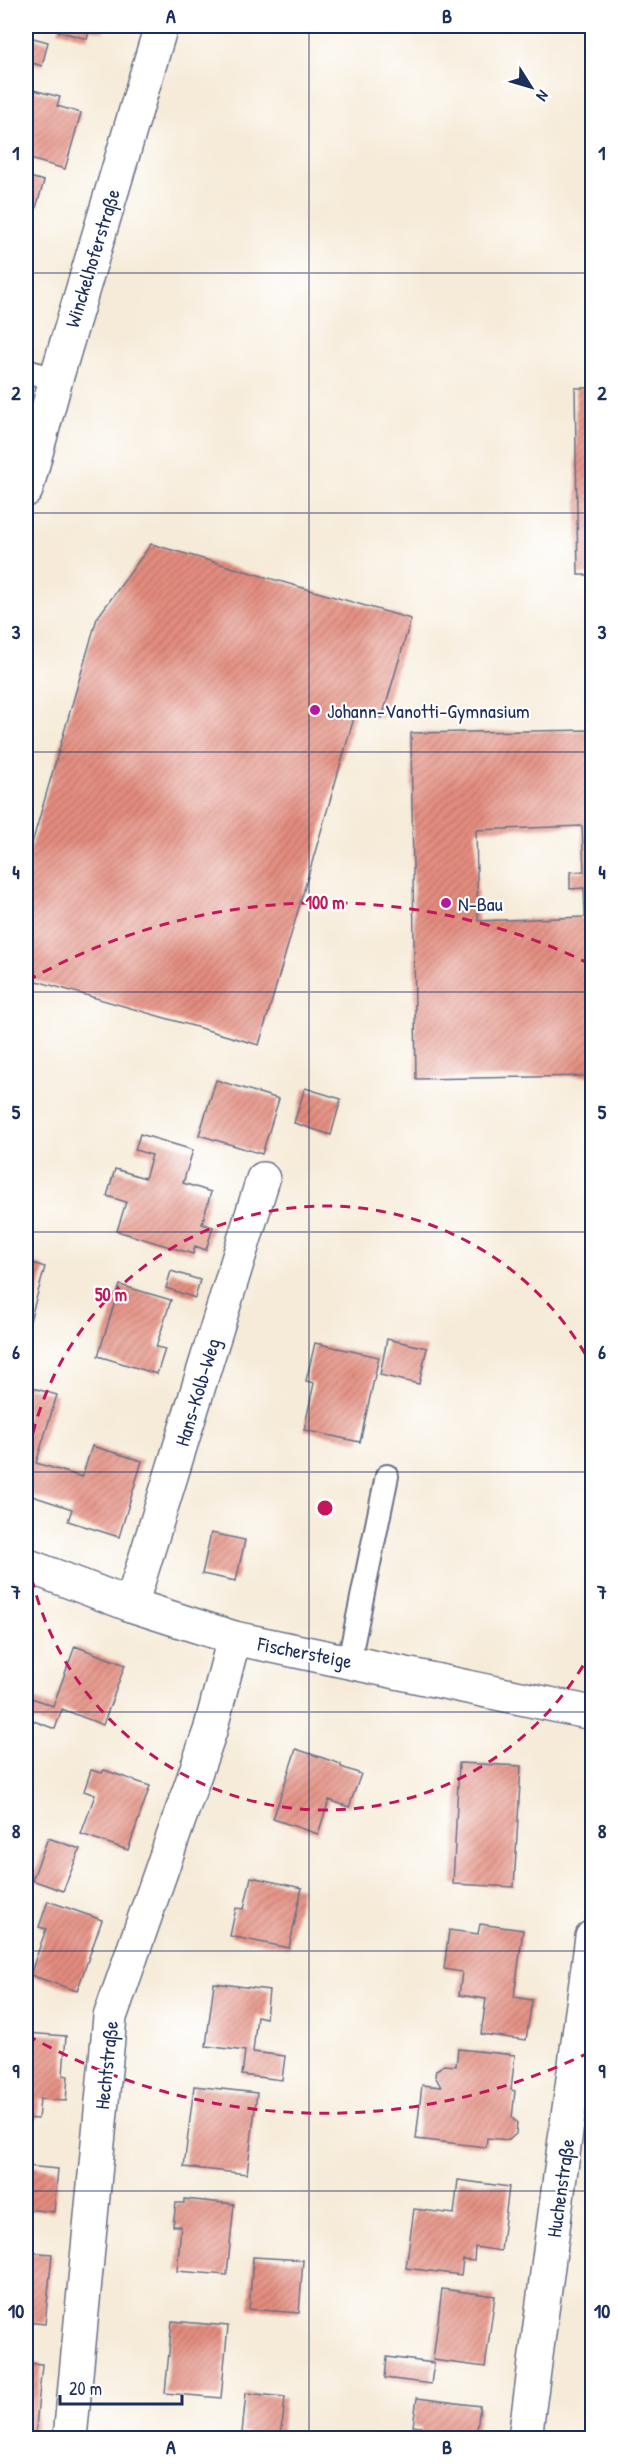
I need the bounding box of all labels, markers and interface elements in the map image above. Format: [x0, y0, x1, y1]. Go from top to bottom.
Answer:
text: A [166, 2, 176, 29]
text: B [442, 2, 452, 29]
north arrow [501, 57, 561, 117]
text: N [531, 86, 554, 106]
text: 1 [12, 139, 20, 166]
text: 1 [598, 139, 606, 166]
street label: Winckelhoferstraße [58, 186, 126, 330]
text: 2 [11, 379, 21, 406]
text: 2 [597, 379, 607, 406]
text: 3 [12, 618, 21, 645]
text: 3 [598, 618, 607, 645]
place label: Johann-Vanotti-Gymnasium [327, 697, 530, 724]
marker: Johann-Vanotti-Gymnasium [308, 703, 322, 717]
text: 4 [12, 858, 20, 885]
text: 4 [598, 858, 606, 885]
text: 100 m [305, 890, 345, 915]
place label: N-Bau [458, 890, 503, 917]
marker: N-Bau [439, 896, 453, 910]
text: 5 [12, 1098, 21, 1125]
text: 5 [598, 1098, 607, 1125]
text: 50 m [95, 1282, 127, 1307]
street label: Hans-Kolb-Weg [168, 1335, 226, 1449]
text: 6 [12, 1338, 20, 1365]
text: 6 [598, 1338, 606, 1365]
centre of rings [315, 1498, 335, 1518]
text: 7 [10, 1578, 21, 1605]
text: 7 [596, 1578, 607, 1605]
street label: Fischersteige [255, 1629, 354, 1674]
text: 8 [12, 1817, 21, 1844]
text: 8 [598, 1817, 607, 1844]
street label: Hechtstraße [88, 2019, 124, 2111]
text: 9 [12, 2057, 20, 2084]
text: 9 [598, 2057, 606, 2084]
street label: Huchenstraße [540, 2137, 580, 2239]
text: 10 [8, 2297, 24, 2324]
text: 10 [594, 2297, 610, 2324]
scale bar [60, 2368, 182, 2406]
text: 20 m [69, 2376, 102, 2401]
text: A [166, 2433, 176, 2460]
text: B [442, 2433, 452, 2460]

